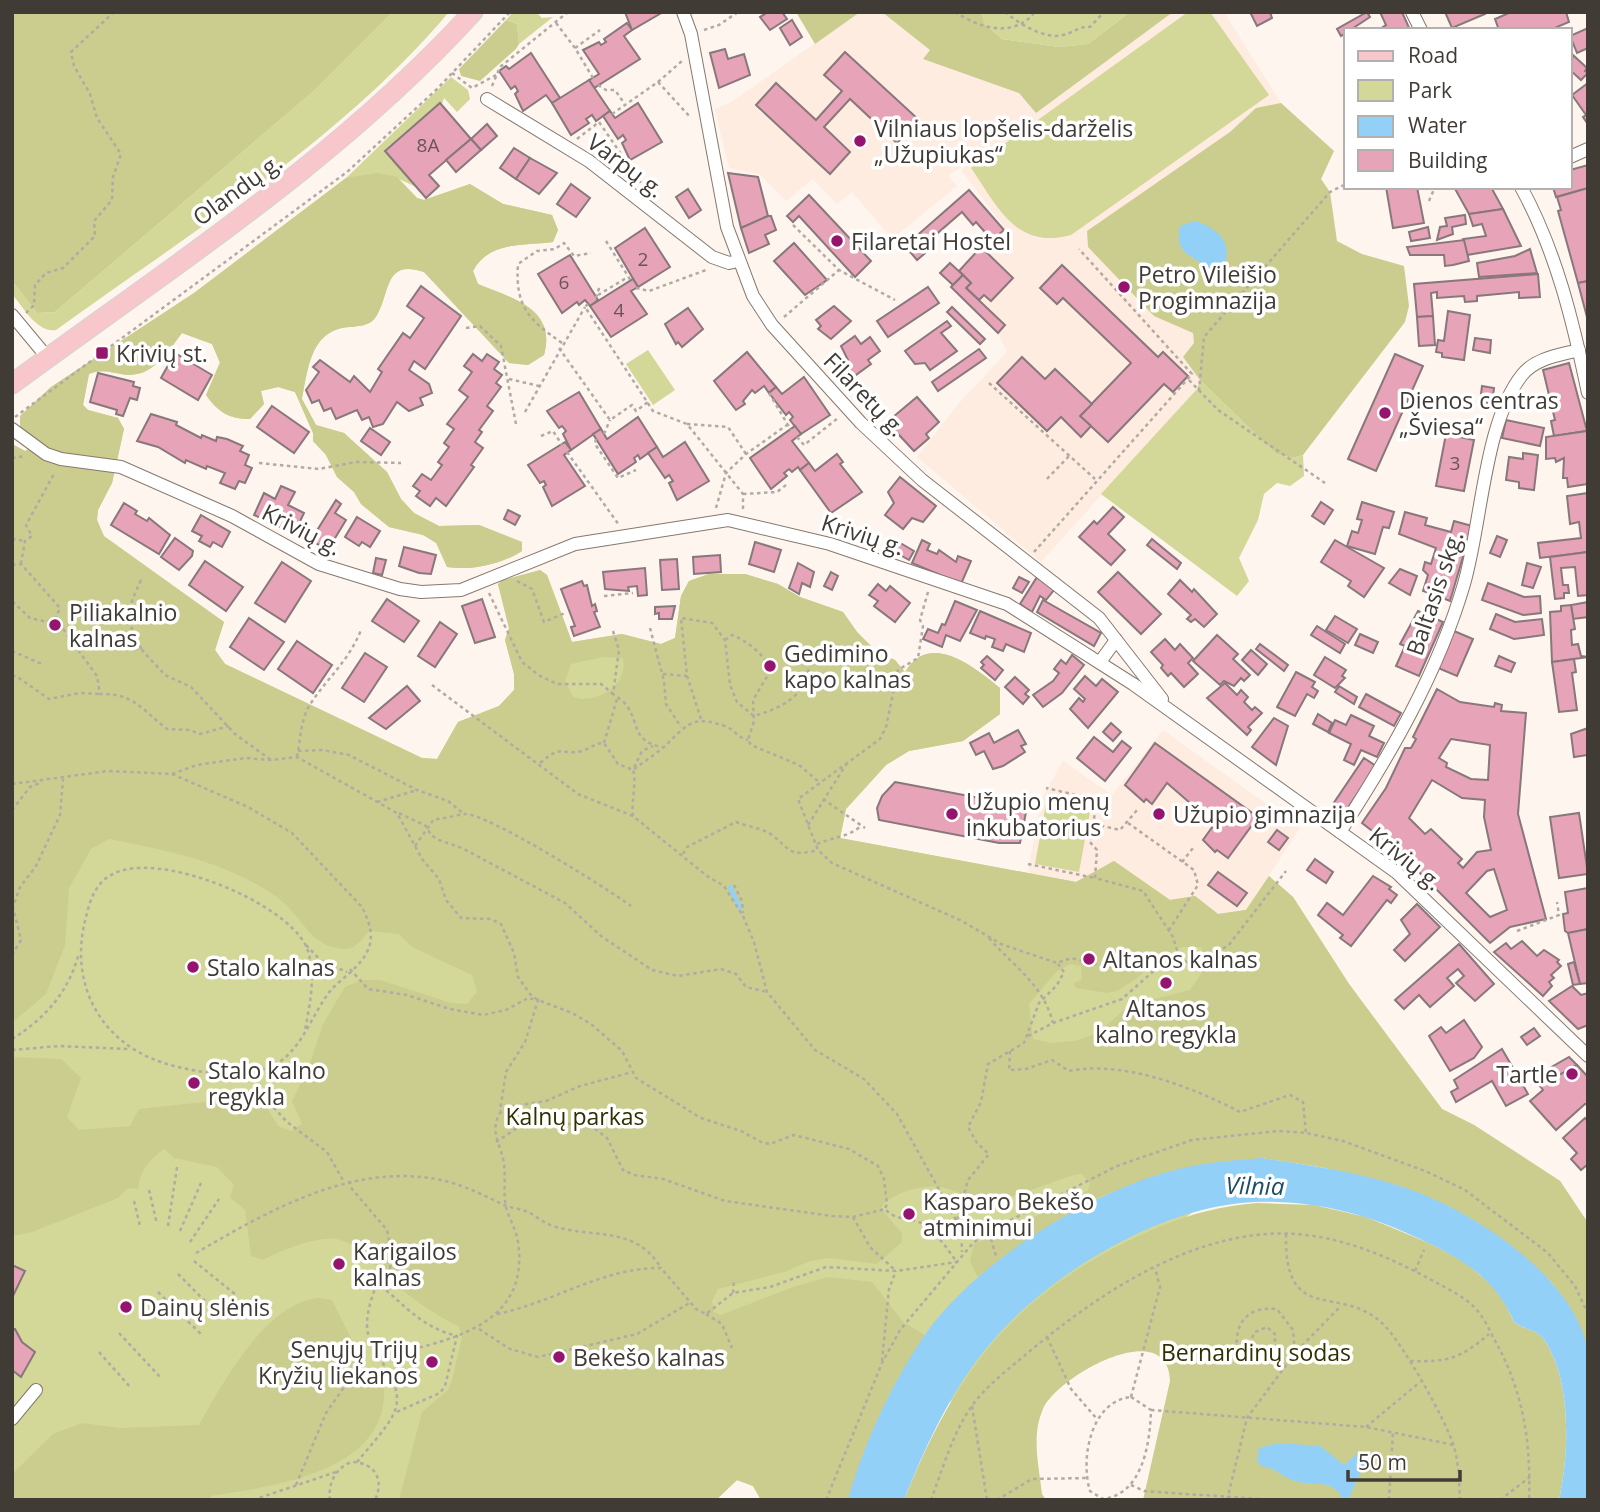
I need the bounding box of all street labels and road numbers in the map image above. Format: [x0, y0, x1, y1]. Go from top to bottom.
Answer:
street label: Varpų g. [581, 126, 671, 204]
street label: Olandų g. [186, 146, 288, 232]
street label: Filaretų g. [817, 345, 913, 443]
street label: Krivių g. [257, 495, 347, 563]
street label: Krivių g. [818, 506, 908, 562]
street label: Baltasis skg. [1398, 526, 1470, 660]
street label: Krivių g. [1363, 819, 1449, 897]

